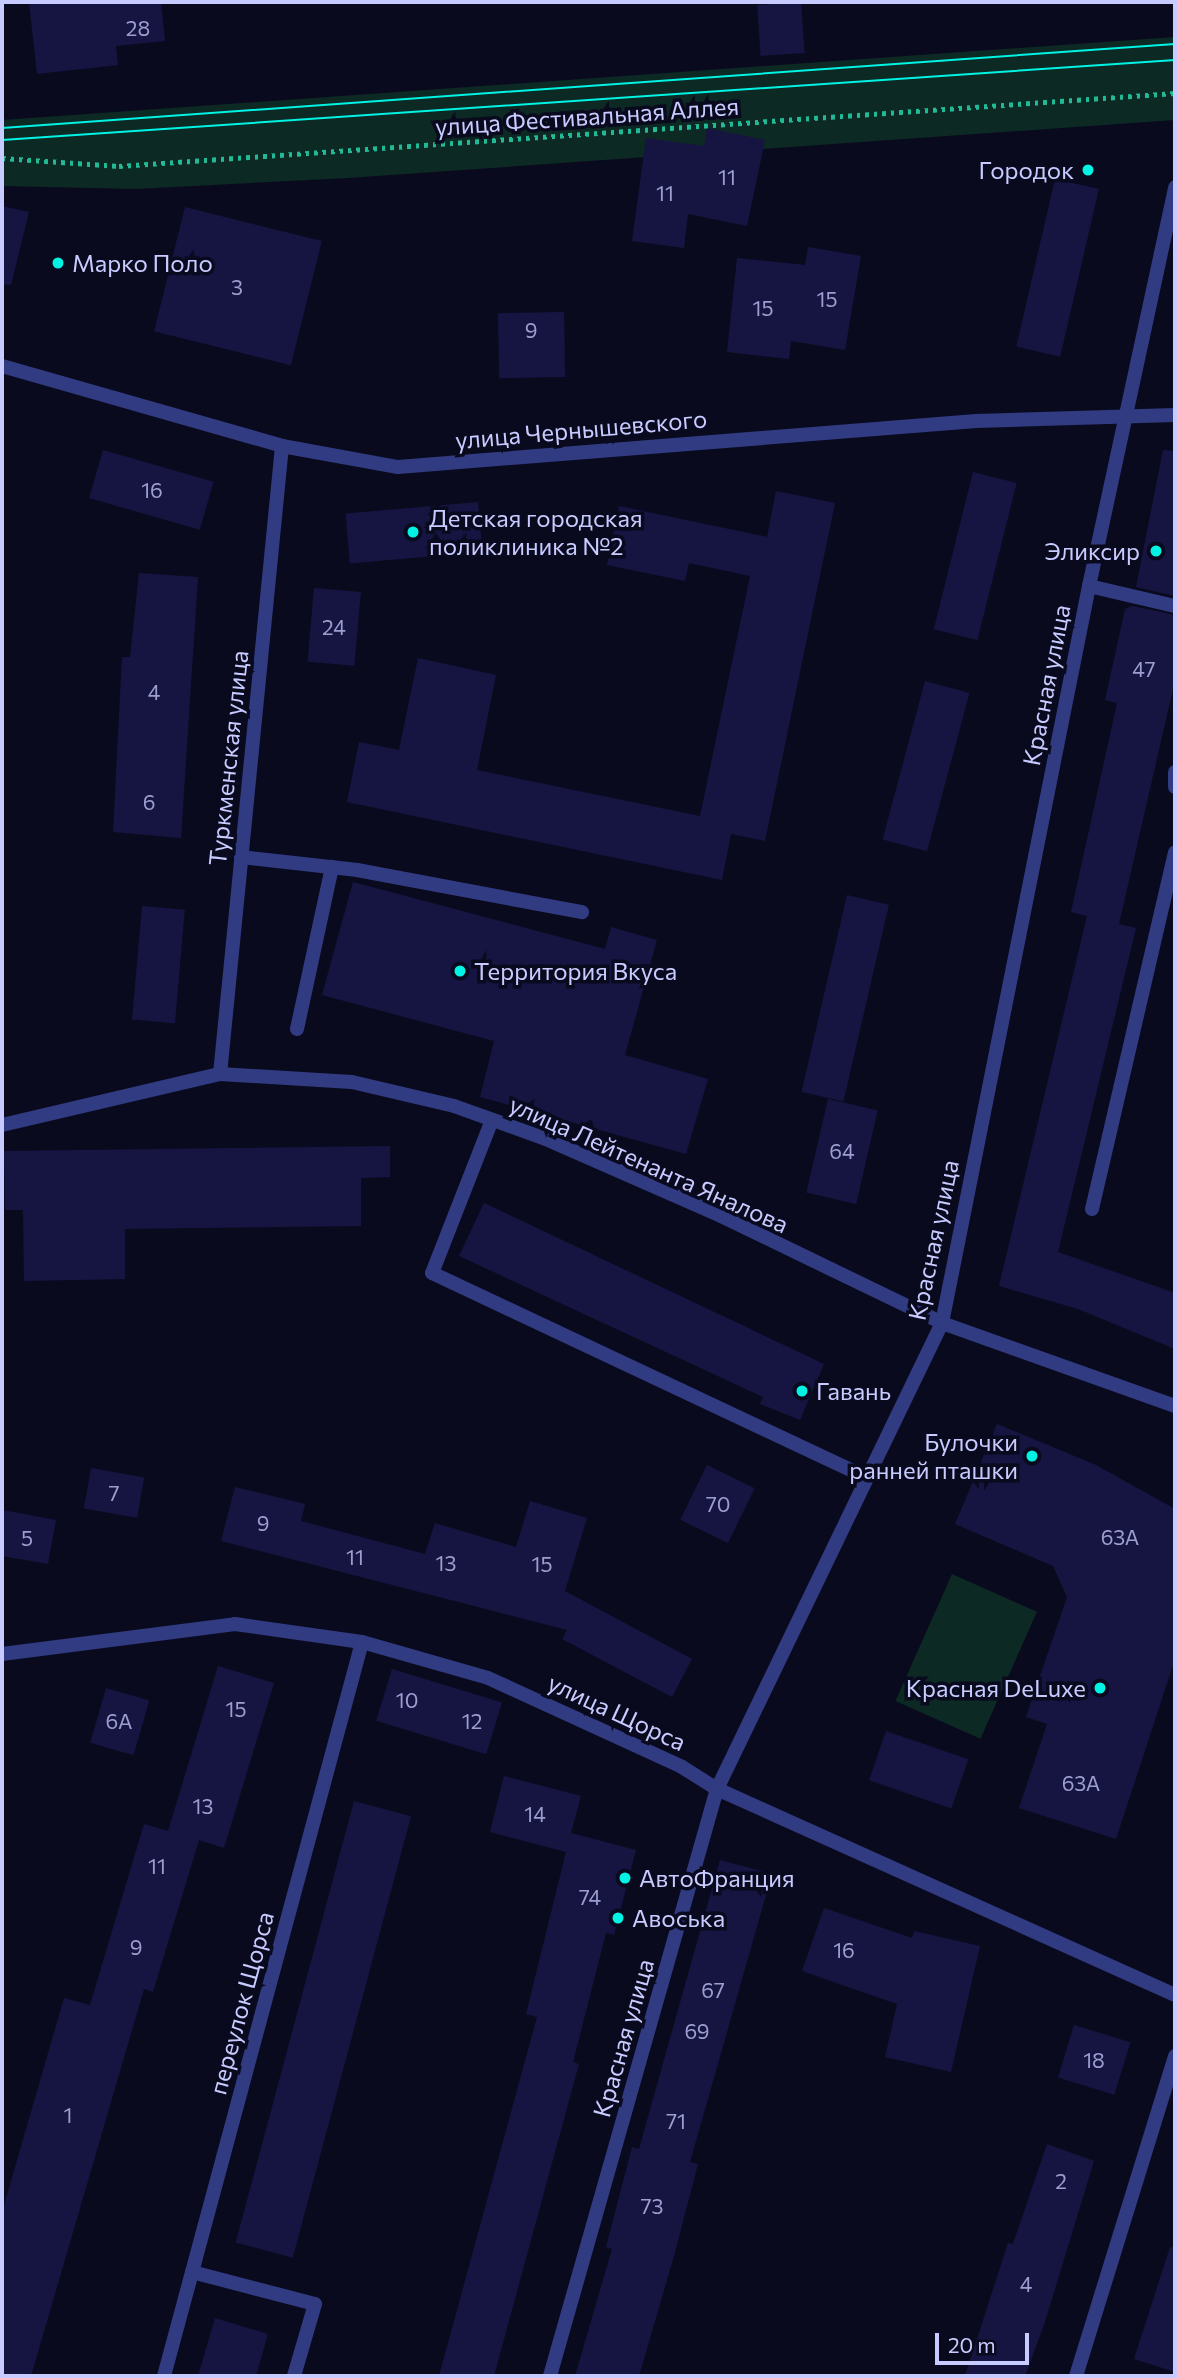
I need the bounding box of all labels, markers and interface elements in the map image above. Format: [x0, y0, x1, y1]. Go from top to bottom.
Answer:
house number: 28 [126, 15, 150, 41]
street label: улица Фестивальная Аллея [434, 91, 740, 141]
place label: Городок [979, 156, 1074, 184]
marker: Городок [1080, 162, 1096, 178]
house number: 11 [718, 164, 736, 190]
house number: 11 [656, 180, 674, 206]
place label: Марко Поло [72, 249, 213, 277]
marker: Марко Поло [50, 255, 66, 271]
house number: 3 [231, 274, 243, 300]
house number: 15 [816, 286, 838, 312]
house number: 15 [752, 295, 774, 321]
house number: 9 [525, 317, 537, 343]
street label: улица Чернышевского [454, 404, 708, 454]
house number: 16 [141, 477, 163, 503]
place label: Детская городская поликлиника №2 [429, 504, 643, 560]
marker: Детская городская поликлиника №2 [403, 522, 423, 542]
place label: Эликсир [1044, 537, 1140, 565]
marker: Эликсир [1146, 541, 1166, 561]
street label: Красная улица [1016, 602, 1076, 768]
house number: 24 [322, 614, 346, 640]
street label: Туркменская улица [202, 649, 254, 867]
house number: 47 [1132, 656, 1156, 682]
house number: 4 [148, 679, 160, 705]
house number: 6 [143, 789, 155, 815]
place label: Территория Вкуса [474, 957, 677, 985]
marker: Территория Вкуса [452, 963, 468, 979]
street label: улица Лейтенанта Яналова [505, 1089, 793, 1239]
house number: 64 [829, 1138, 855, 1164]
street label: Красная улица [902, 1157, 964, 1323]
place label: Гавань [816, 1377, 891, 1405]
marker: Гавань [794, 1383, 810, 1399]
place label: Булочки ранней пташки [849, 1428, 1018, 1484]
marker: Булочки ранней пташки [1024, 1448, 1040, 1464]
house number: 7 [108, 1480, 120, 1506]
house number: 70 [706, 1491, 730, 1517]
house number: 9 [257, 1510, 269, 1536]
house number: 63А [1101, 1524, 1139, 1550]
house number: 5 [21, 1525, 33, 1551]
house number: 11 [346, 1544, 364, 1570]
house number: 13 [436, 1550, 456, 1576]
house number: 15 [531, 1551, 553, 1577]
street label: улица Щорса [544, 1668, 690, 1756]
place label: Красная DeLuxe [906, 1674, 1086, 1702]
marker: Красная DeLuxe [1092, 1680, 1108, 1696]
house number: 10 [396, 1687, 418, 1713]
house number: 15 [225, 1696, 247, 1722]
house number: 6А [106, 1708, 132, 1734]
house number: 12 [462, 1708, 482, 1734]
house number: 63А [1062, 1770, 1100, 1796]
house number: 13 [193, 1793, 213, 1819]
house number: 14 [524, 1801, 546, 1827]
house number: 11 [148, 1853, 166, 1879]
place label: АвтоФранция [639, 1864, 795, 1892]
marker: АвтоФранция [617, 1870, 633, 1886]
house number: 74 [579, 1884, 601, 1910]
place label: Авоська [632, 1904, 725, 1932]
street label: переулок Щорса [203, 1908, 279, 2098]
marker: Авоська [610, 1910, 626, 1926]
house number: 9 [130, 1934, 142, 1960]
house number: 16 [833, 1937, 855, 1963]
street label: Красная улица [587, 1955, 659, 2121]
house number: 67 [701, 1977, 725, 2003]
house number: 69 [684, 2018, 710, 2044]
house number: 18 [1083, 2047, 1105, 2073]
house number: 1 [64, 2102, 72, 2128]
house number: 71 [666, 2108, 686, 2134]
house number: 2 [1055, 2168, 1067, 2194]
house number: 73 [640, 2193, 664, 2219]
house number: 4 [1020, 2271, 1032, 2297]
scale bar [939, 2318, 1034, 2362]
text: 20 m [948, 2332, 996, 2357]

